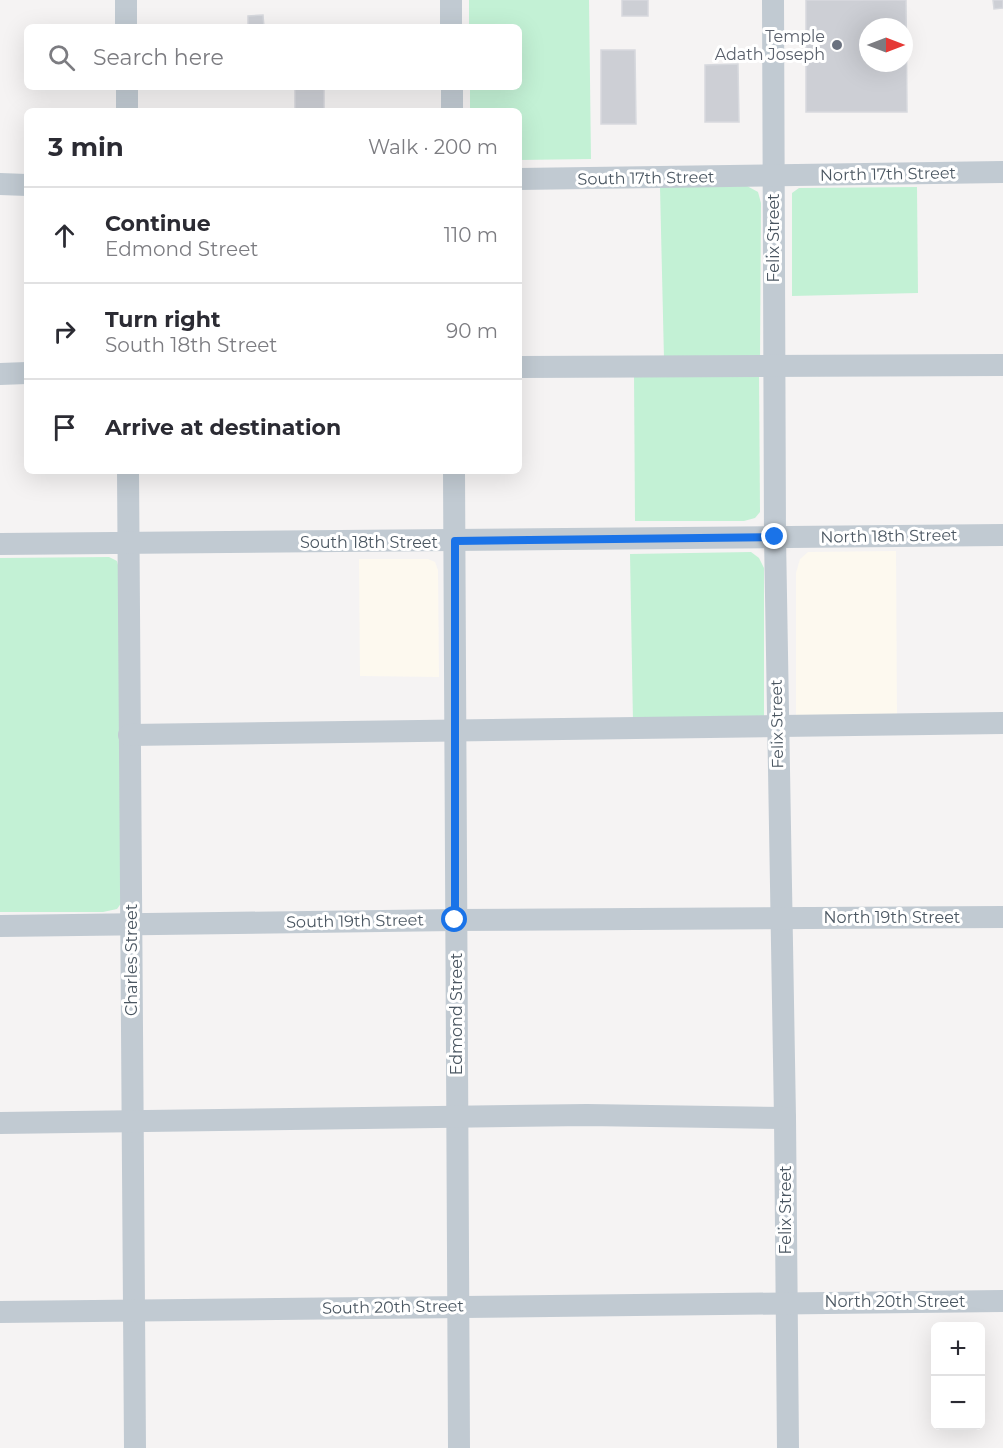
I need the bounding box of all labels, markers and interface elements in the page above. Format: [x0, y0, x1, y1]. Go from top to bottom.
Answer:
north arrow [859, 18, 913, 72]
search box [24, 24, 522, 90]
place label: Temple Adath Joseph [715, 27, 825, 64]
marker: Temple Adath Joseph [830, 38, 844, 52]
icon: search [45, 41, 78, 74]
text: Search here [93, 44, 224, 71]
text: 3 min [48, 131, 124, 163]
text: Walk · 200 m [368, 135, 498, 159]
street label: North 17th Street [820, 163, 957, 185]
street label: South 17th Street [577, 167, 715, 189]
street label: Felix Street [764, 193, 783, 283]
text: Continue [105, 210, 211, 237]
icon: ahead [48, 219, 81, 252]
text: 110 m [444, 223, 498, 247]
text: Edmond Street [105, 237, 258, 261]
text: Turn right [105, 306, 220, 333]
icon: right [48, 315, 81, 348]
text: 90 m [446, 319, 498, 343]
text: South 18th Street [105, 333, 278, 357]
icon: arrive [48, 411, 81, 444]
text: Arrive at destination [105, 414, 341, 441]
route end [761, 523, 787, 549]
street label: North 18th Street [820, 525, 958, 547]
street label: South 18th Street [300, 533, 438, 552]
street label: Felix Street [767, 679, 787, 769]
street label: Charles Street [122, 903, 141, 1016]
route start [441, 906, 467, 932]
street label: North 19th Street [824, 908, 961, 927]
street label: South 19th Street [286, 910, 425, 932]
street label: Edmond Street [447, 952, 466, 1075]
street label: Felix Street [776, 1165, 795, 1255]
street label: North 20th Street [825, 1292, 966, 1311]
street label: South 20th Street [322, 1296, 465, 1318]
map controls [931, 1322, 985, 1430]
button: + [931, 1322, 985, 1376]
button: − [931, 1376, 985, 1430]

